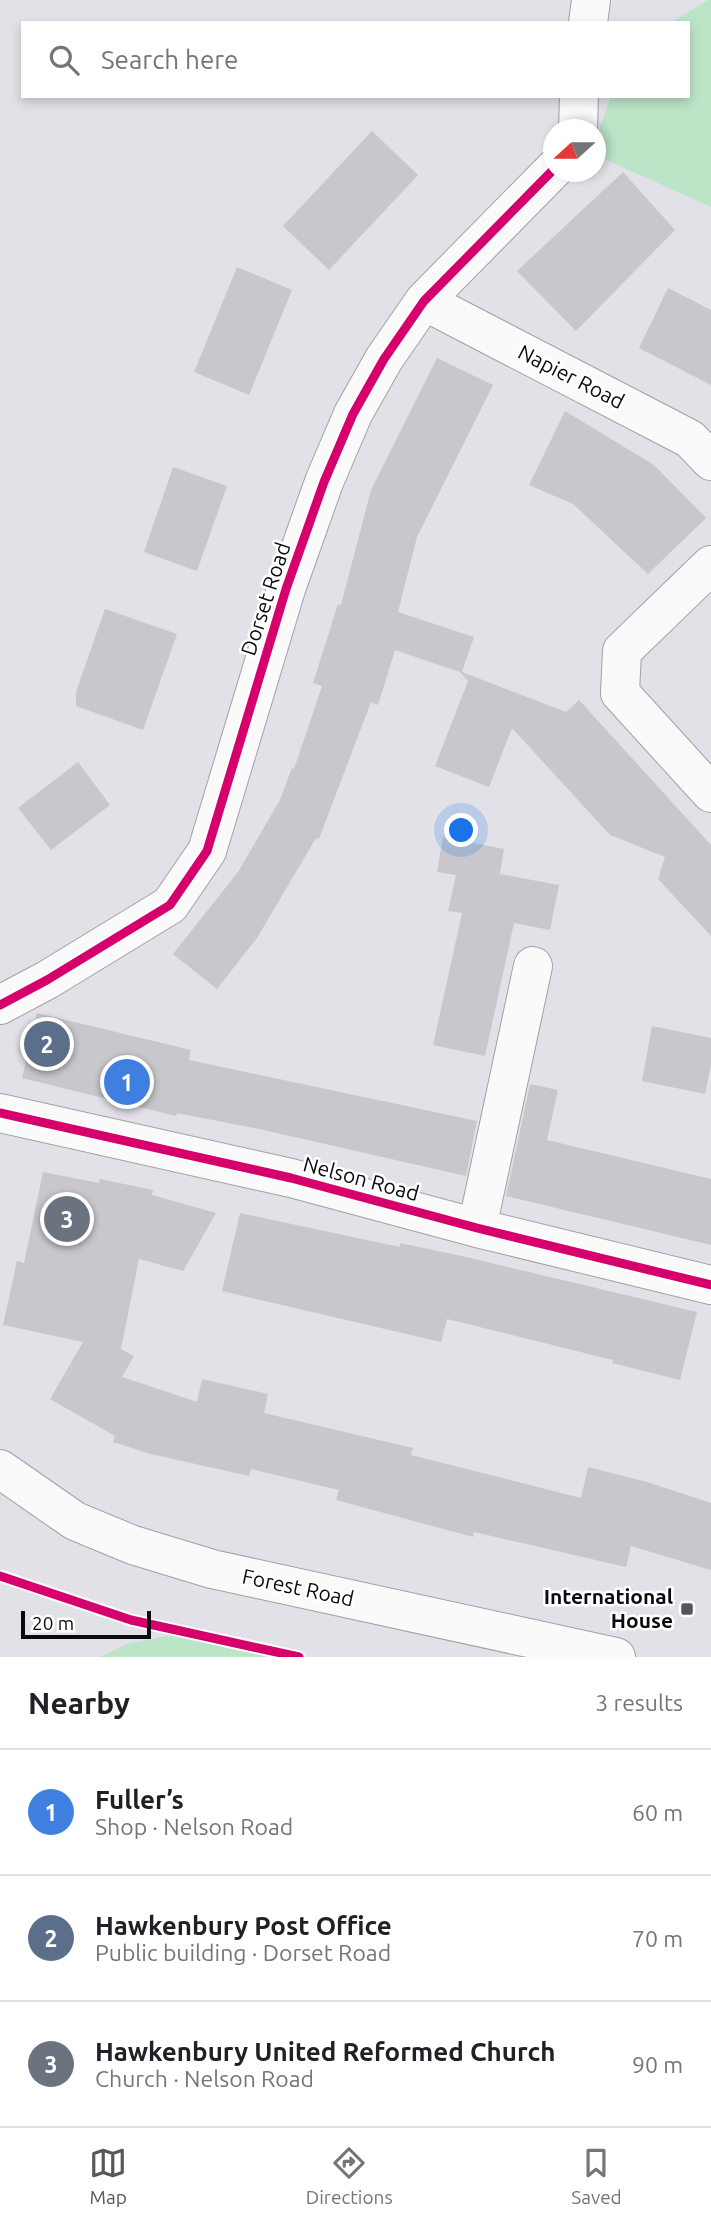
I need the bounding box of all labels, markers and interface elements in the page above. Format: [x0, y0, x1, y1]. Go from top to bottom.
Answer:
search box [21, 21, 690, 98]
icon: search [45, 41, 83, 79]
text: Search here [101, 45, 238, 74]
north arrow [543, 119, 606, 182]
street label: Napier Road [514, 339, 629, 413]
street label: Dorset Road [236, 539, 295, 658]
your location [444, 813, 478, 847]
pin: 2 [24, 1018, 70, 1070]
pin: 1 [104, 1056, 150, 1108]
street label: Nelson Road [301, 1151, 422, 1205]
pin: 3 [44, 1193, 90, 1245]
street label: Forest Road [240, 1563, 356, 1611]
place label: International House [544, 1584, 673, 1632]
marker: International House [679, 1601, 695, 1617]
scale bar [21, 1608, 150, 1640]
text: 20 m [32, 1612, 74, 1634]
text: Nearby [28, 1686, 130, 1720]
text: 3 results [595, 1690, 683, 1715]
text: Fuller’s [95, 1785, 184, 1814]
text: 1 [45, 1800, 57, 1825]
text: 60 m [632, 1800, 683, 1825]
text: Shop · Nelson Road [95, 1814, 293, 1839]
text: Hawkenbury Post Office [95, 1911, 392, 1940]
text: 2 [45, 1926, 57, 1951]
text: 70 m [632, 1926, 683, 1951]
text: Public building · Dorset Road [95, 1940, 391, 1965]
text: Hawkenbury United Reformed Church [95, 2037, 555, 2066]
text: 3 [45, 2052, 57, 2077]
text: 90 m [632, 2052, 683, 2077]
text: Church · Nelson Road [95, 2066, 314, 2091]
tab: Map [89, 2144, 127, 2208]
tab: Directions [306, 2144, 393, 2208]
tab: Saved [571, 2144, 622, 2208]

